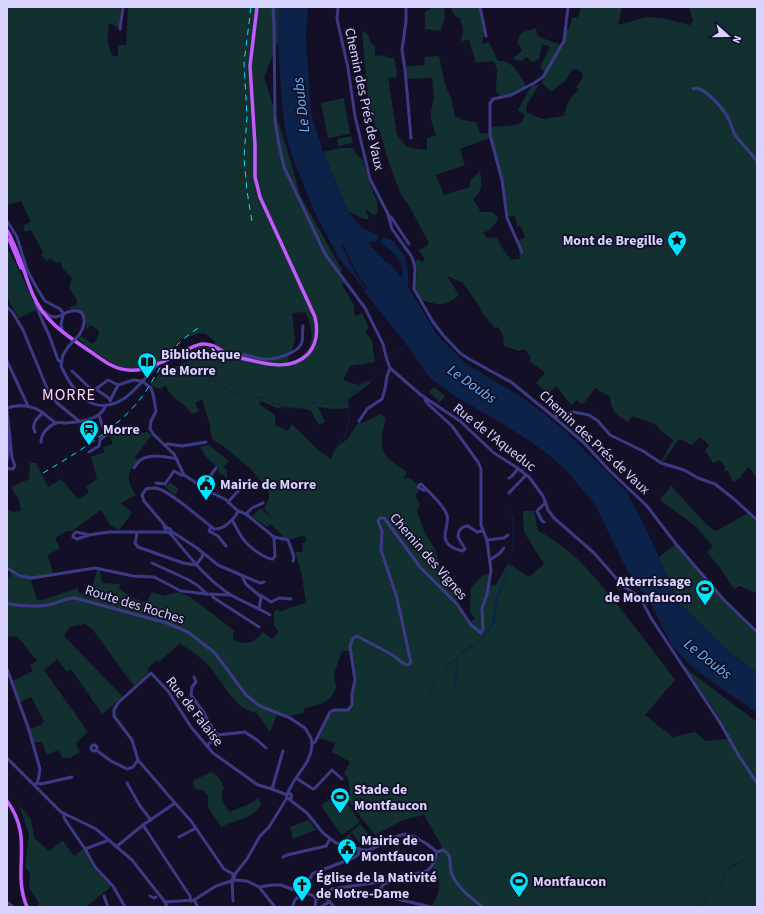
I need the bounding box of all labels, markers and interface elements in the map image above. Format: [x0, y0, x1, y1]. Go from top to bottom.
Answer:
north arrow [708, 16, 748, 56]
street label: Chemin des Prés de Vaux [339, 26, 389, 173]
text: N [729, 33, 745, 46]
water label: Le Doubs [288, 76, 315, 134]
place icon: Mont de Bregille [666, 229, 688, 257]
place label: Mont de Bregille [563, 231, 663, 251]
place label: Bibliothèque de Morre [161, 345, 240, 381]
library icon: Bibliothèque de Morre [136, 351, 158, 379]
water label: Le Doubs [443, 360, 500, 409]
district label: MORRE [42, 384, 96, 406]
street label: Chemin des Prés de Vaux [534, 386, 655, 500]
street label: Rue de l'Aqueduc [448, 399, 541, 477]
station icon: Morre [78, 418, 100, 446]
place label: Morre [103, 420, 140, 440]
public building icon: Mairie de Morre [195, 473, 217, 501]
place label: Mairie de Morre [220, 475, 316, 495]
street label: Chemin des Vignes [385, 509, 472, 605]
place label: Atterrissage de Monfaucon [605, 572, 691, 608]
sports icon: Atterrissage de Monfaucon [694, 578, 716, 606]
street label: Route des Roches [83, 580, 187, 630]
water label: Le Doubs [679, 634, 736, 685]
street label: Rue de Falaise [161, 673, 228, 751]
place label: Stade de Montfaucon [354, 780, 427, 816]
sports icon: Stade de Montfaucon [329, 786, 351, 814]
place label: Mairie de Montfaucon [361, 831, 434, 867]
public building icon: Mairie de Montfaucon [336, 837, 358, 865]
place label: Église de la Nativité de Notre-Dame [316, 868, 437, 904]
sports icon: Montfaucon [508, 870, 530, 898]
place label: Montfaucon [533, 872, 606, 892]
church icon: Église de la Nativité de Notre-Dame [291, 874, 313, 902]

